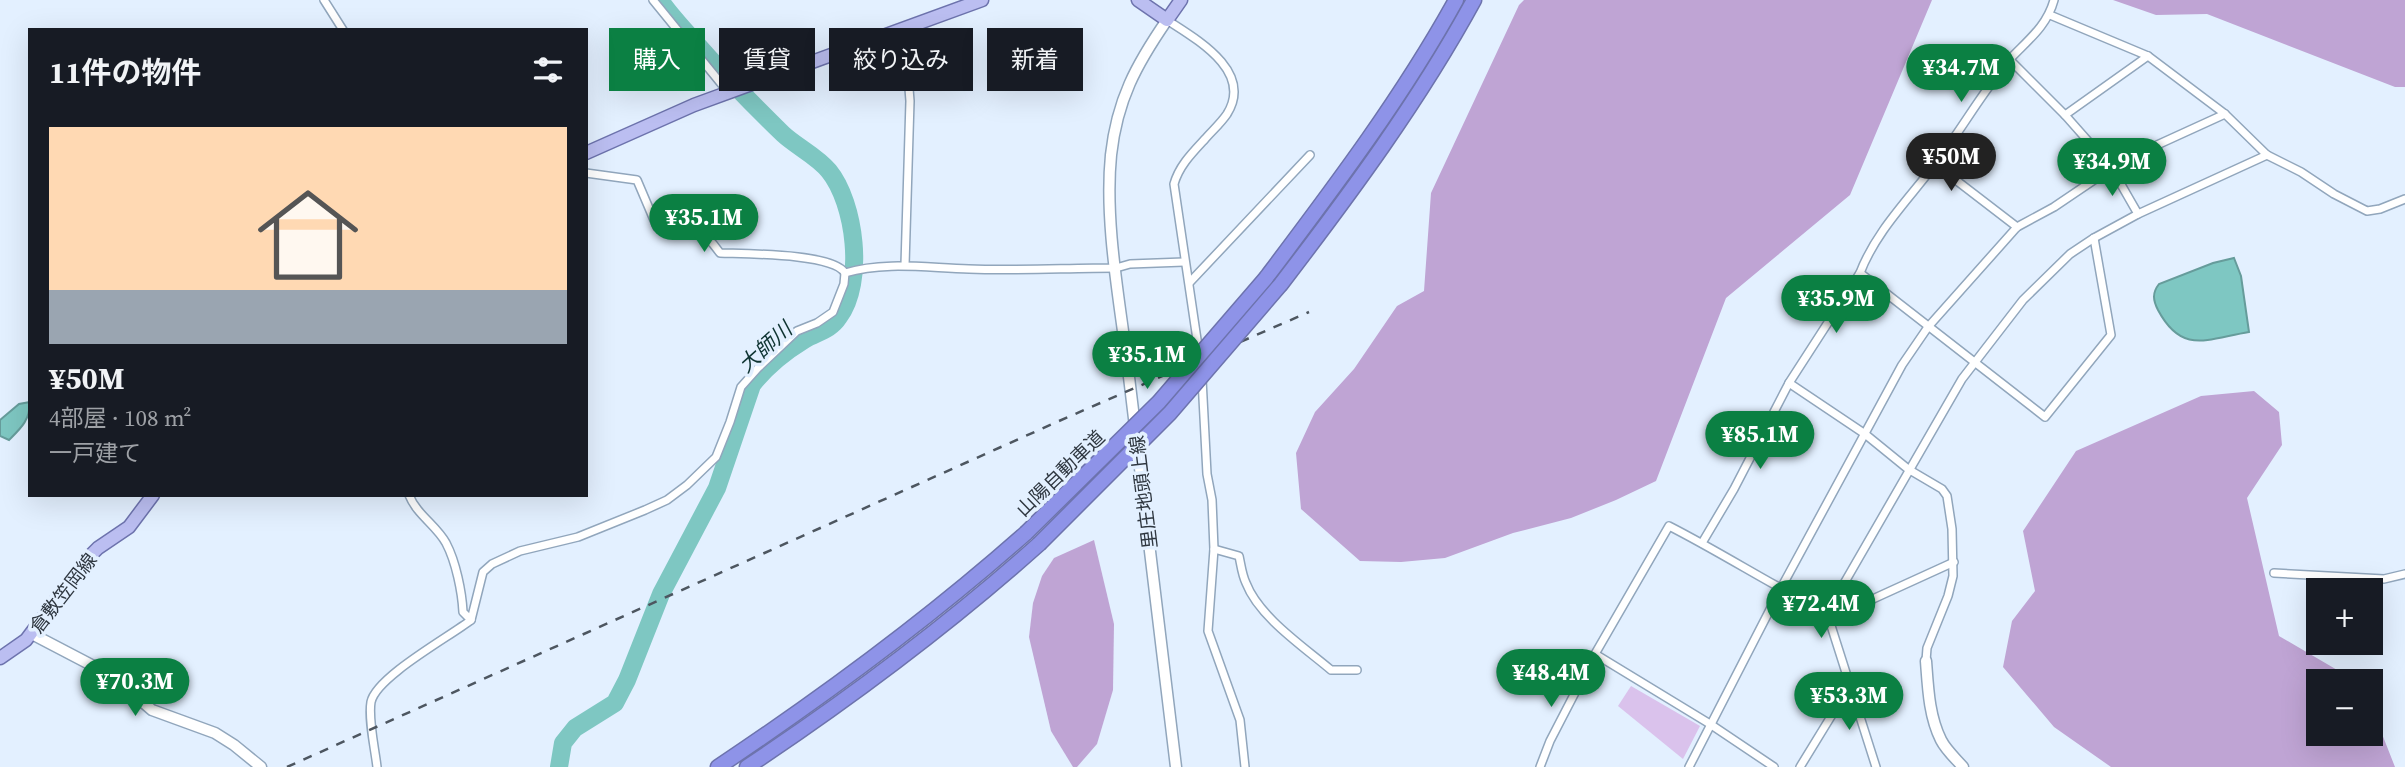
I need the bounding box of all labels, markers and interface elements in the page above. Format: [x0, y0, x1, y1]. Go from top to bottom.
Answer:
chip: 購入 [609, 28, 705, 91]
chip: 賃貸 [719, 28, 815, 91]
chip: 絞り込み [829, 28, 973, 91]
chip: 新着 [987, 28, 1083, 91]
pin: ¥34.7M [1904, 44, 2018, 104]
icon: filters [529, 51, 567, 89]
text: ¥34.7M [1922, 51, 2000, 83]
text: 11件の物件 [49, 52, 202, 93]
pin: ¥50M [1910, 134, 1992, 193]
pin: ¥34.9M [2055, 138, 2169, 198]
text: ¥50M [1922, 140, 1980, 172]
text: ¥34.9M [2073, 145, 2151, 177]
icon: home [245, 172, 371, 298]
pin: ¥35.1M [647, 194, 761, 254]
text: ¥35.1M [665, 201, 743, 233]
pin: ¥35.9M [1779, 276, 1893, 335]
text: ¥35.9M [1797, 282, 1875, 314]
water label: 大師川 [732, 314, 800, 379]
pin: ¥35.1M [1090, 332, 1204, 391]
text: ¥35.1M [1108, 338, 1186, 370]
text: ¥50M [49, 358, 125, 399]
text: 4部屋 · 108 m² [49, 402, 192, 434]
pin: ¥85.1M [1703, 412, 1817, 471]
text: ¥85.1M [1721, 418, 1799, 450]
street label: 山陽自動車道 [1010, 424, 1110, 522]
street label: 里庄地頭上線 [1123, 434, 1163, 550]
text: 一戸建て [49, 437, 141, 469]
street label: 倉敷笠岡線 [24, 548, 102, 638]
map controls [2306, 578, 2383, 746]
button: + [2306, 578, 2383, 655]
pin: ¥72.4M [1764, 580, 1878, 640]
text: ¥72.4M [1782, 587, 1860, 619]
pin: ¥48.4M [1494, 650, 1608, 709]
text: ¥48.4M [1512, 656, 1590, 688]
pin: ¥70.3M [78, 658, 192, 718]
text: ¥70.3M [96, 665, 174, 697]
button: − [2306, 669, 2383, 746]
pin: ¥53.3M [1792, 672, 1906, 732]
text: ¥53.3M [1810, 679, 1888, 711]

